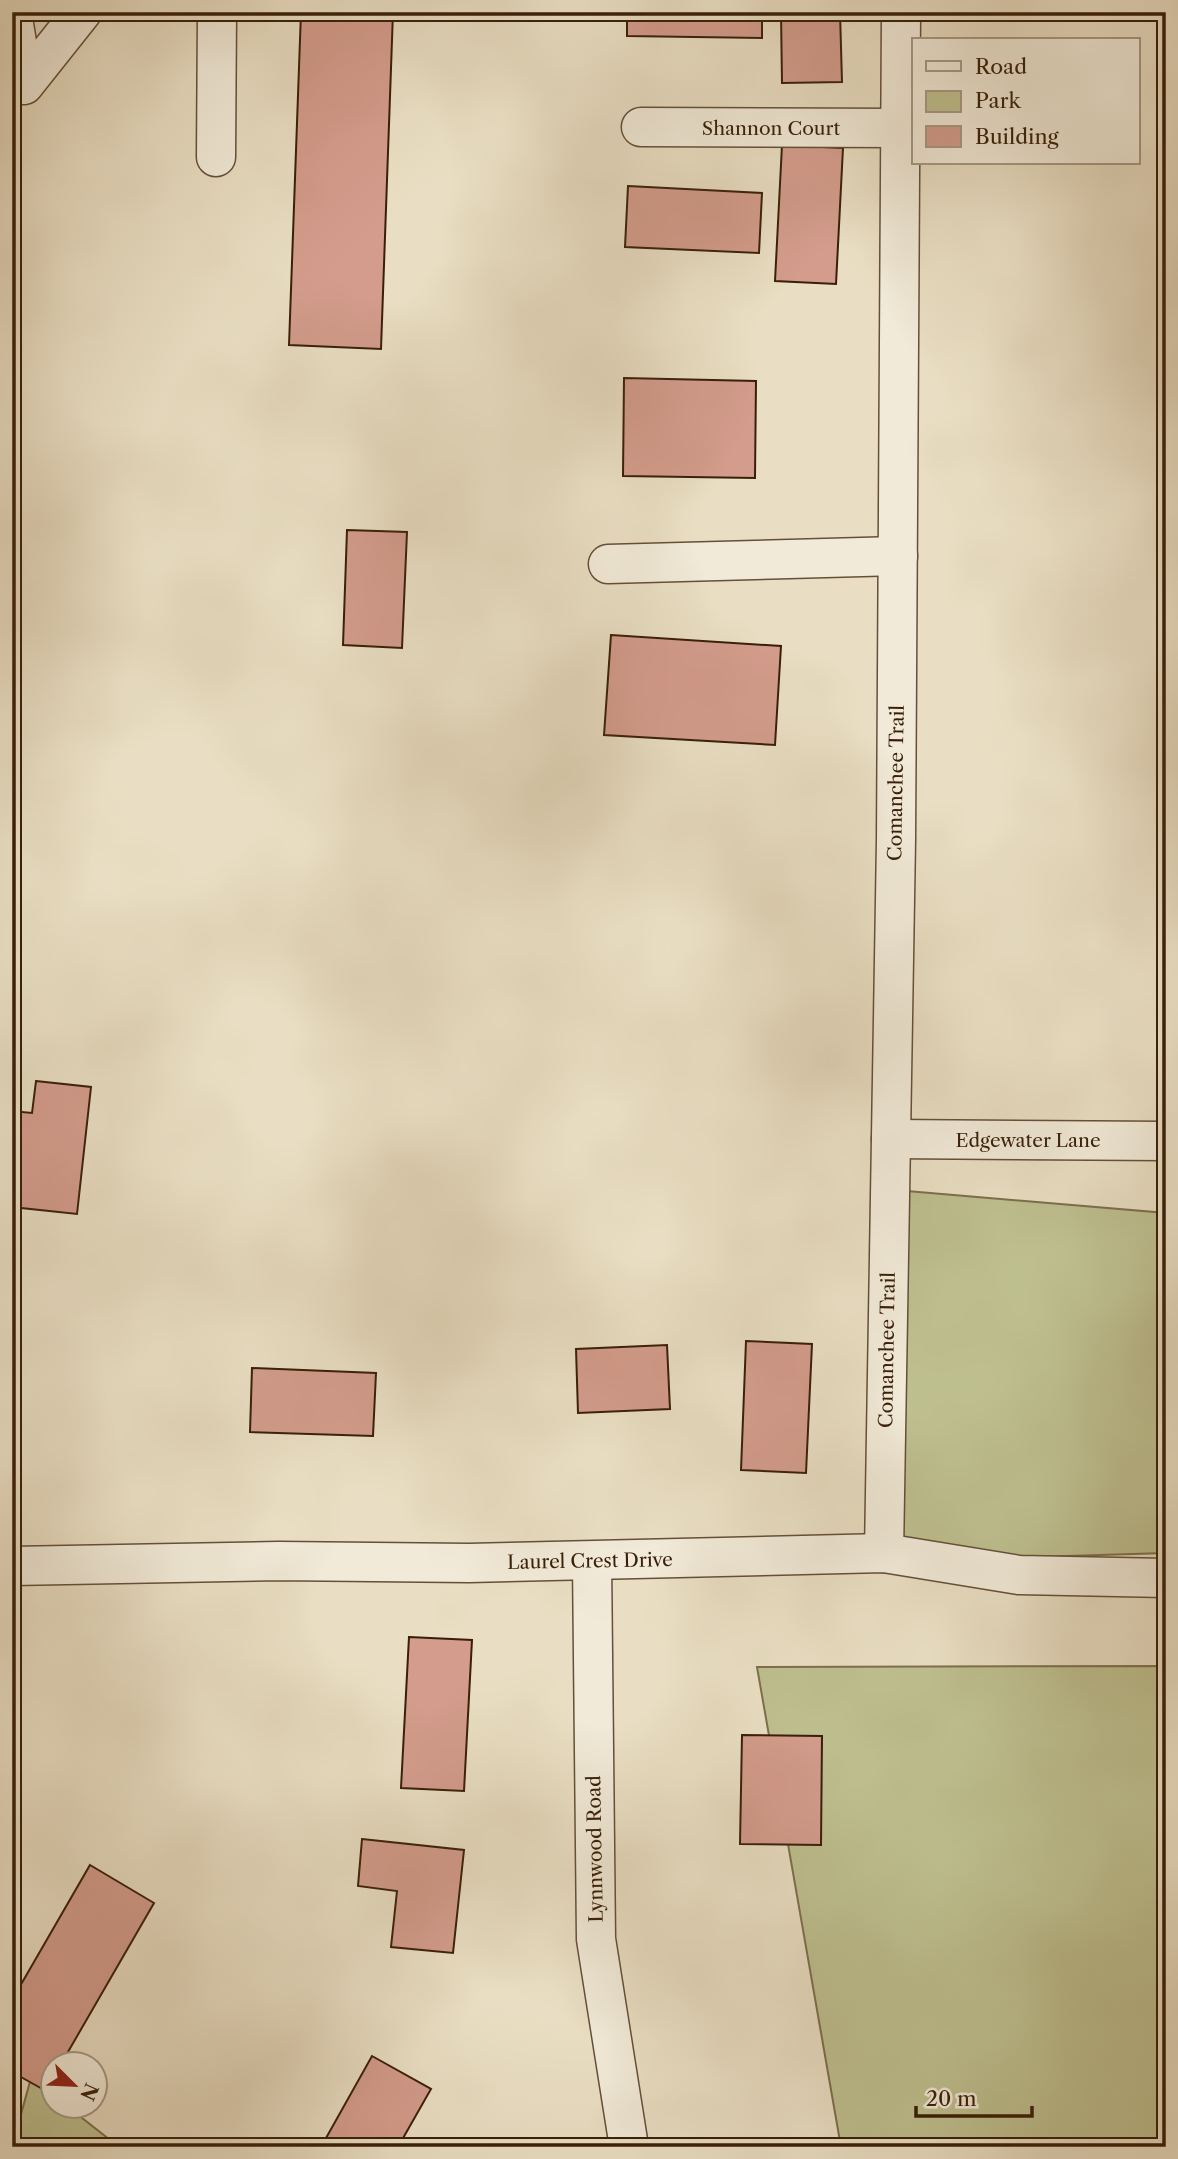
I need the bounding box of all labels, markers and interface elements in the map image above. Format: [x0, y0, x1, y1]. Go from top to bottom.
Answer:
legend [912, 38, 1140, 164]
text: Road [975, 54, 1027, 79]
text: Park [975, 88, 1021, 113]
street label: Shannon Court [702, 117, 840, 140]
text: Building [975, 124, 1060, 149]
street label: Comanchee Trail [883, 704, 909, 861]
street label: Edgewater Lane [955, 1129, 1101, 1152]
street label: Comanchee Trail [874, 1271, 900, 1428]
street label: Laurel Crest Drive [507, 1548, 673, 1574]
street label: Lynnwood Road [582, 1775, 608, 1923]
north arrow [38, 2050, 108, 2120]
scale bar [916, 2075, 1031, 2119]
text: N [75, 2079, 103, 2104]
text: 20 m [926, 2086, 977, 2111]

